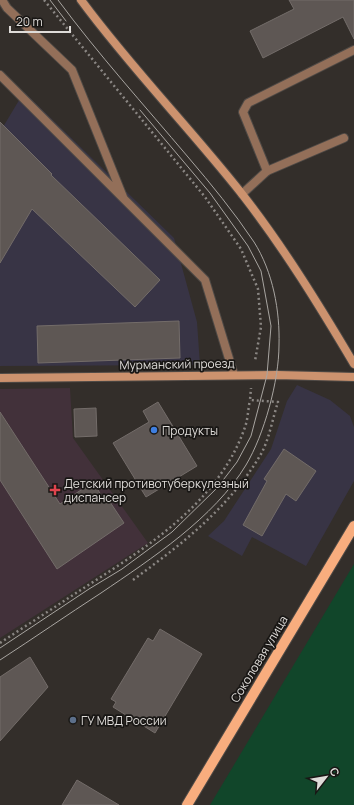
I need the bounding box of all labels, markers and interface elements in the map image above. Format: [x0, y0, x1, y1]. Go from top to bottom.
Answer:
scale bar [10, 8, 70, 34]
text: 20 m [16, 13, 43, 30]
street label: Мурманский проезд [119, 354, 235, 374]
place label: Продукты [162, 422, 218, 439]
marker: Продукты [149, 425, 159, 435]
place label: Детский противотуберкулезный диспансер [64, 475, 249, 506]
marker: Детский противотуберкулезный диспансер [49, 484, 61, 496]
street label: Соколовая улица [226, 612, 292, 706]
place label: ГУ МВД России [81, 712, 167, 729]
marker: ГУ МВД России [68, 715, 78, 725]
north arrow [306, 757, 346, 797]
text: С [326, 764, 344, 779]

